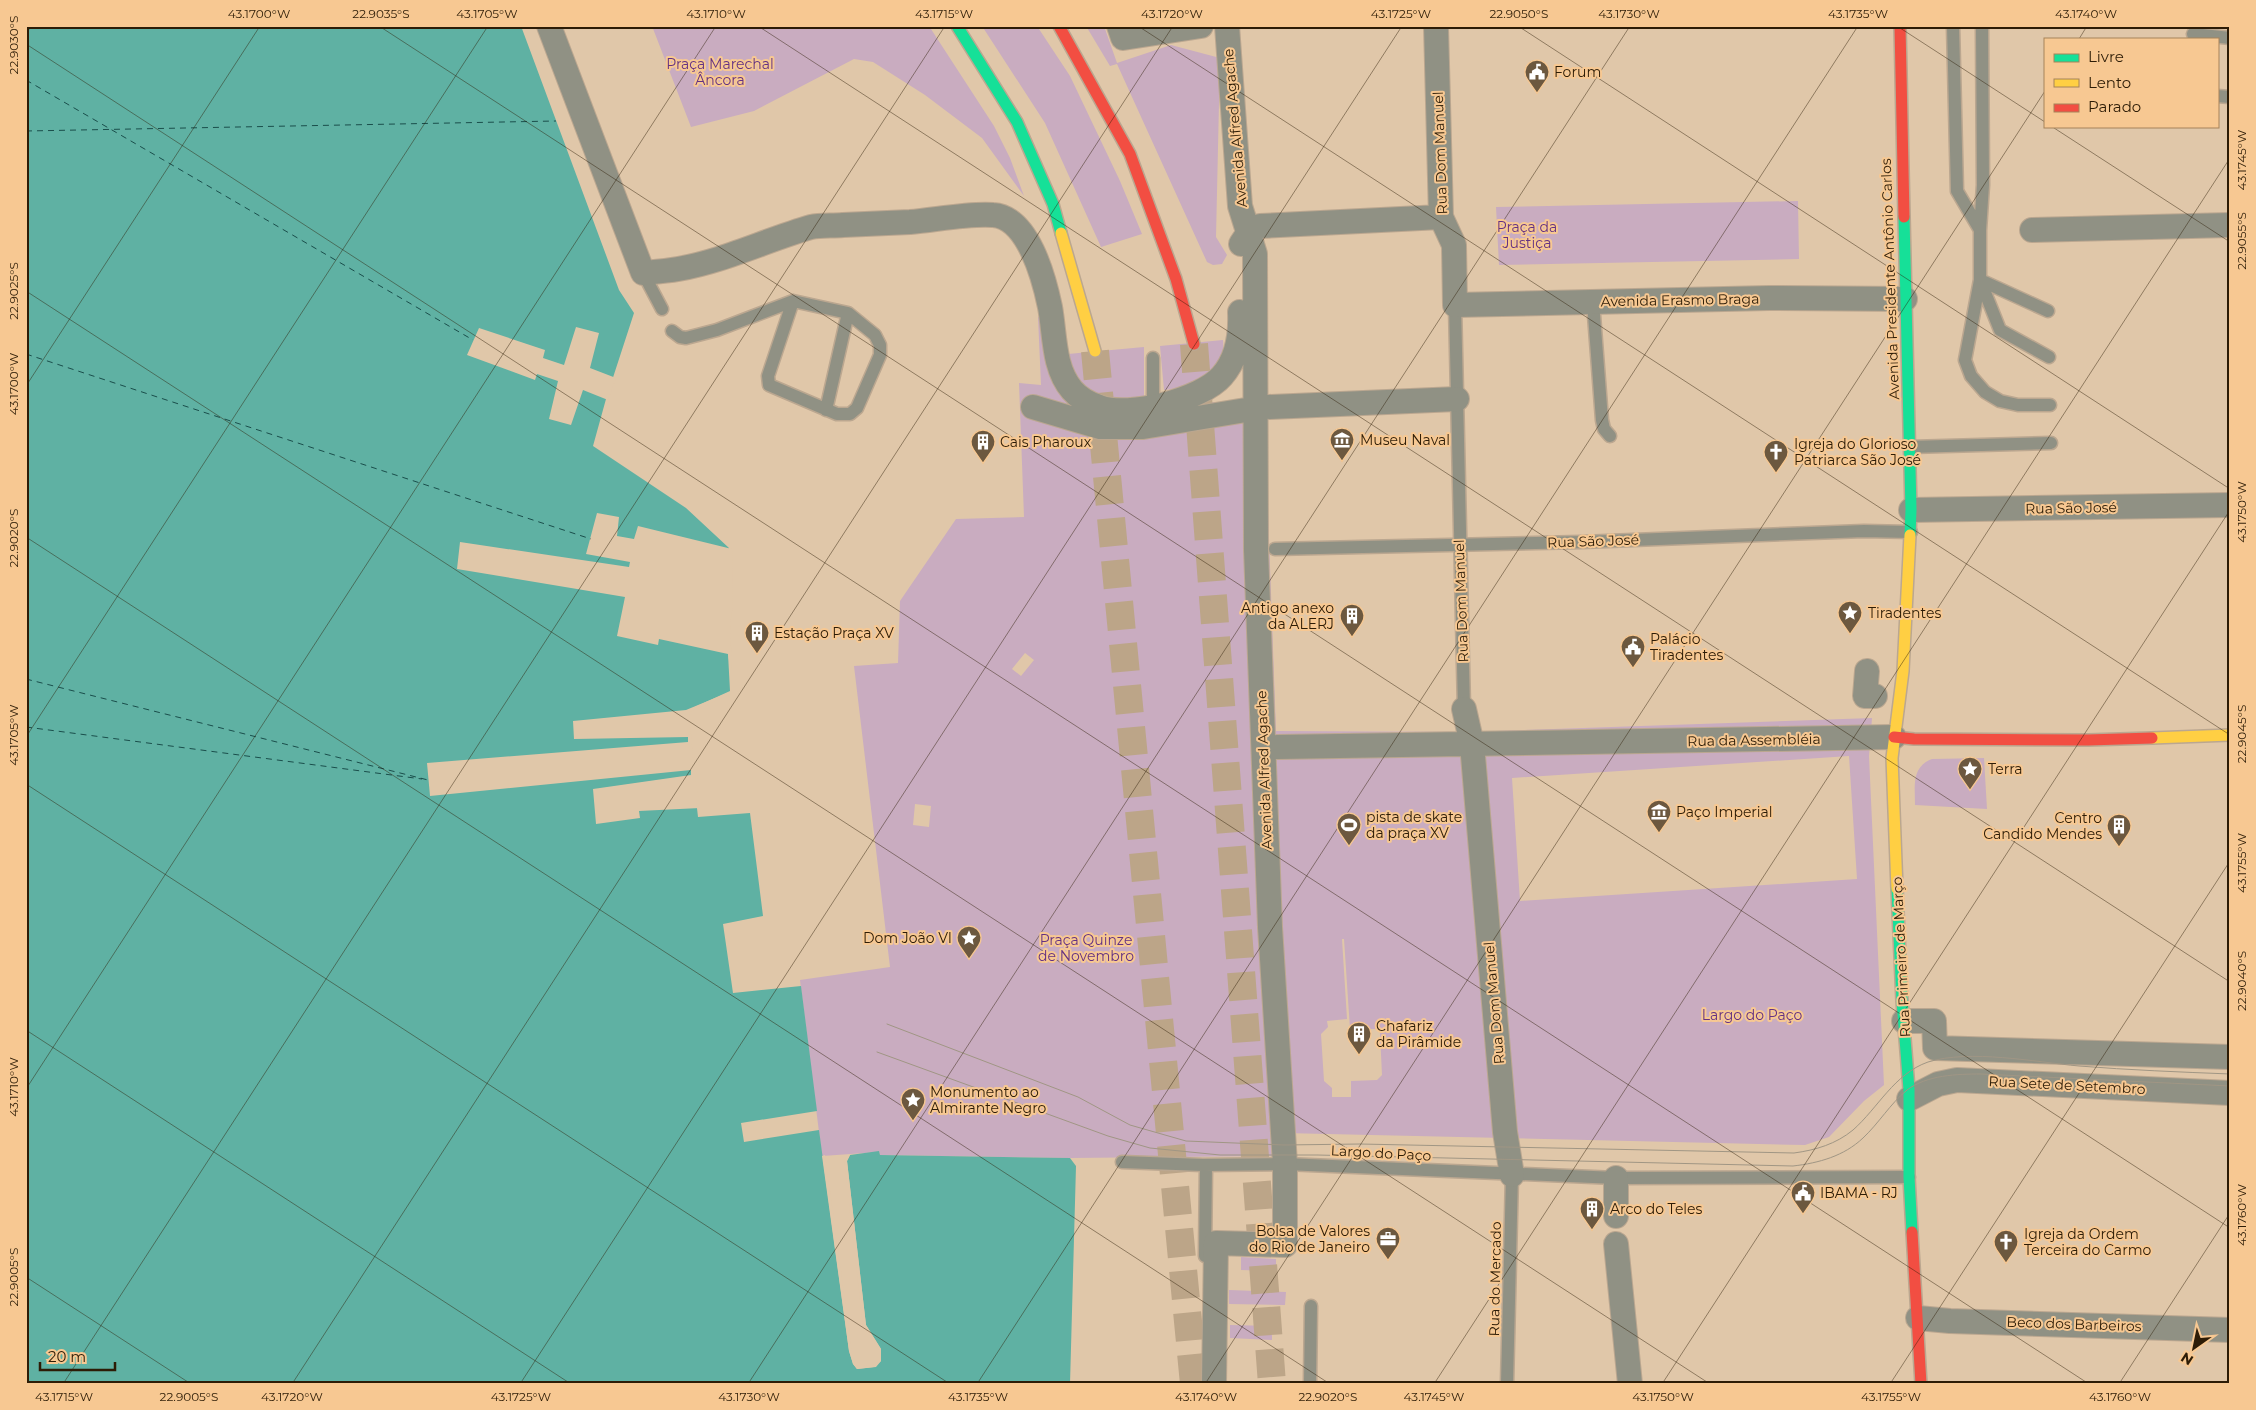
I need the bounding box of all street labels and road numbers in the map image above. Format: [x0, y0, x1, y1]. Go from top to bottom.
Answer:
street label: Avenida Alfred Agache [1219, 48, 1251, 208]
street label: Rua Dom Manuel [1429, 91, 1451, 215]
street label: Avenida Presidente Antônio Carlos [1877, 158, 1903, 400]
street label: Avenida Erasmo Braga [1601, 290, 1759, 310]
street label: Rua São José [2025, 498, 2117, 518]
street label: Rua São José [1547, 530, 1639, 552]
street label: Rua Dom Manuel [1450, 539, 1472, 663]
street label: Avenida Alfred Agache [1252, 690, 1276, 850]
street label: Rua da Assembléia [1687, 730, 1821, 750]
street label: Rua Primeiro de Março [1888, 876, 1914, 1038]
street label: Rua Dom Manuel [1480, 941, 1508, 1065]
street label: Rua Sete de Setembro [1988, 1072, 2146, 1098]
street label: Largo do Paço [1330, 1141, 1432, 1165]
street label: Rua do Mercado [1485, 1221, 1505, 1337]
street label: Beco dos Barbeiros [2006, 1313, 2142, 1335]

